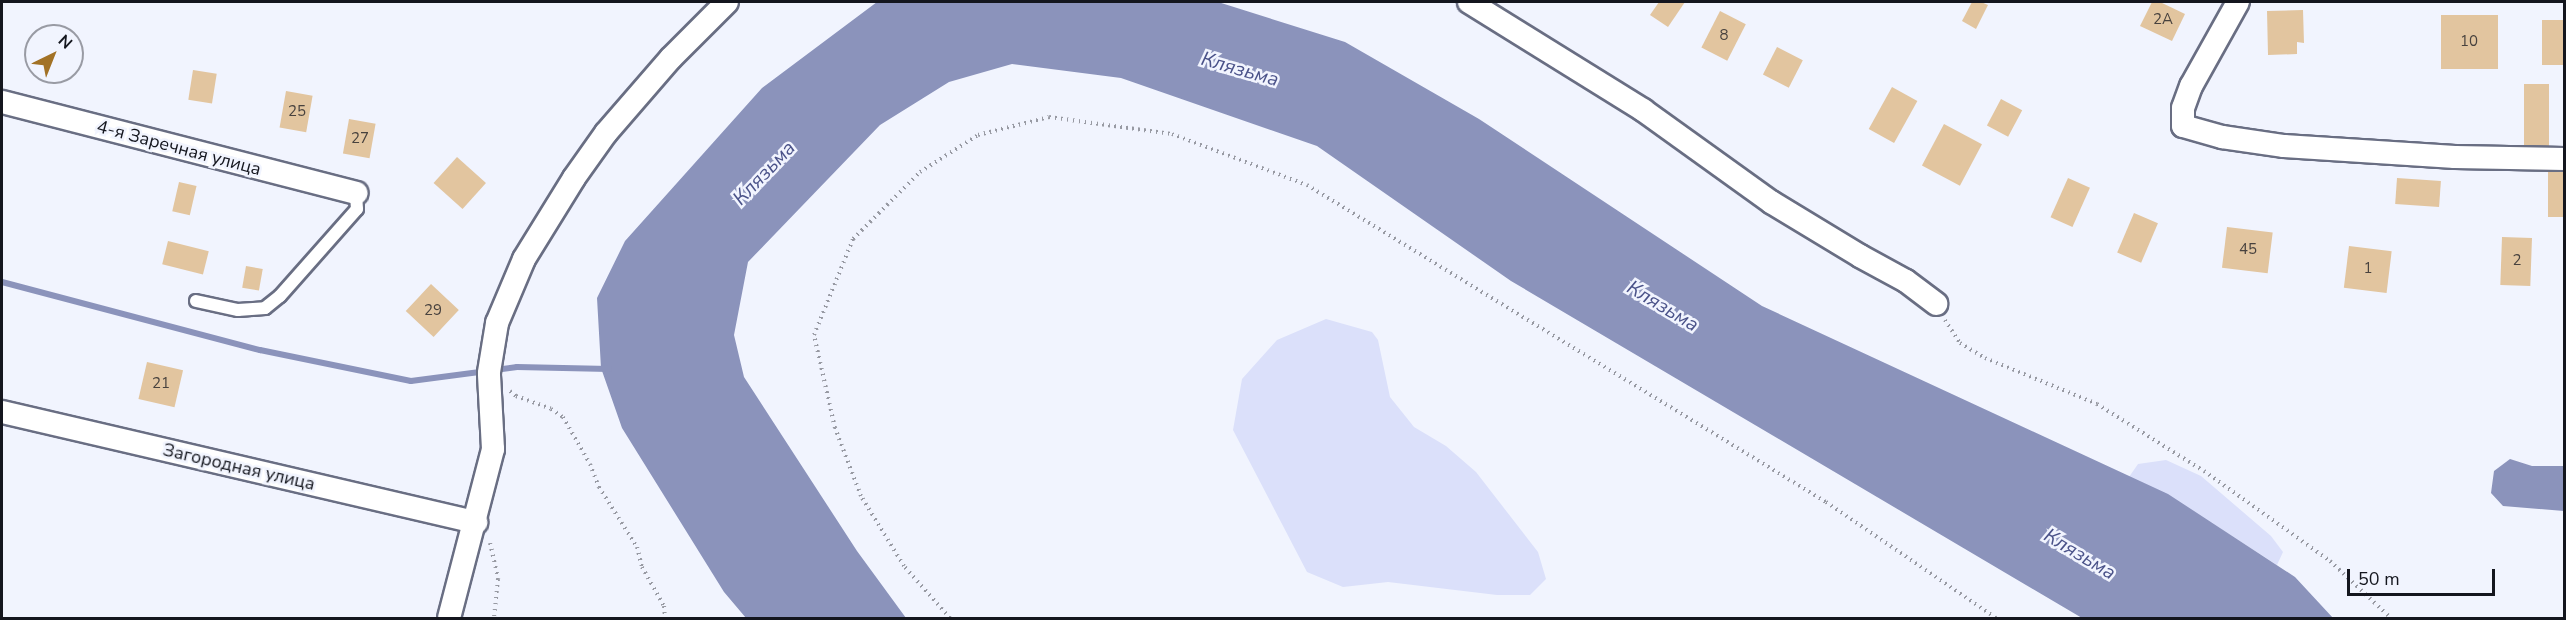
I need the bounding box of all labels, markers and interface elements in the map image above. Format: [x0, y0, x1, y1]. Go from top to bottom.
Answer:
house number: 2А [2153, 11, 2173, 29]
north arrow [24, 24, 84, 84]
house number: 8 [1720, 27, 1728, 45]
text: N [53, 30, 77, 54]
house number: 10 [2460, 33, 2478, 51]
water label: Клязьма [1198, 46, 1282, 92]
house number: 25 [288, 103, 306, 121]
street label: 4-я Заречная улица [95, 116, 263, 180]
house number: 27 [351, 130, 369, 148]
water label: Клязьма [728, 136, 800, 210]
house number: 45 [2239, 241, 2257, 259]
house number: 2 [2513, 252, 2521, 270]
house number: 1 [2364, 260, 2372, 278]
water label: Клязьма [1623, 275, 1703, 337]
house number: 29 [424, 302, 442, 320]
house number: 21 [152, 375, 170, 393]
street label: Загородная улица [161, 439, 317, 495]
water label: Клязьма [2040, 523, 2120, 585]
scale bar [2350, 557, 2498, 595]
text: 50 m [2358, 567, 2400, 591]

